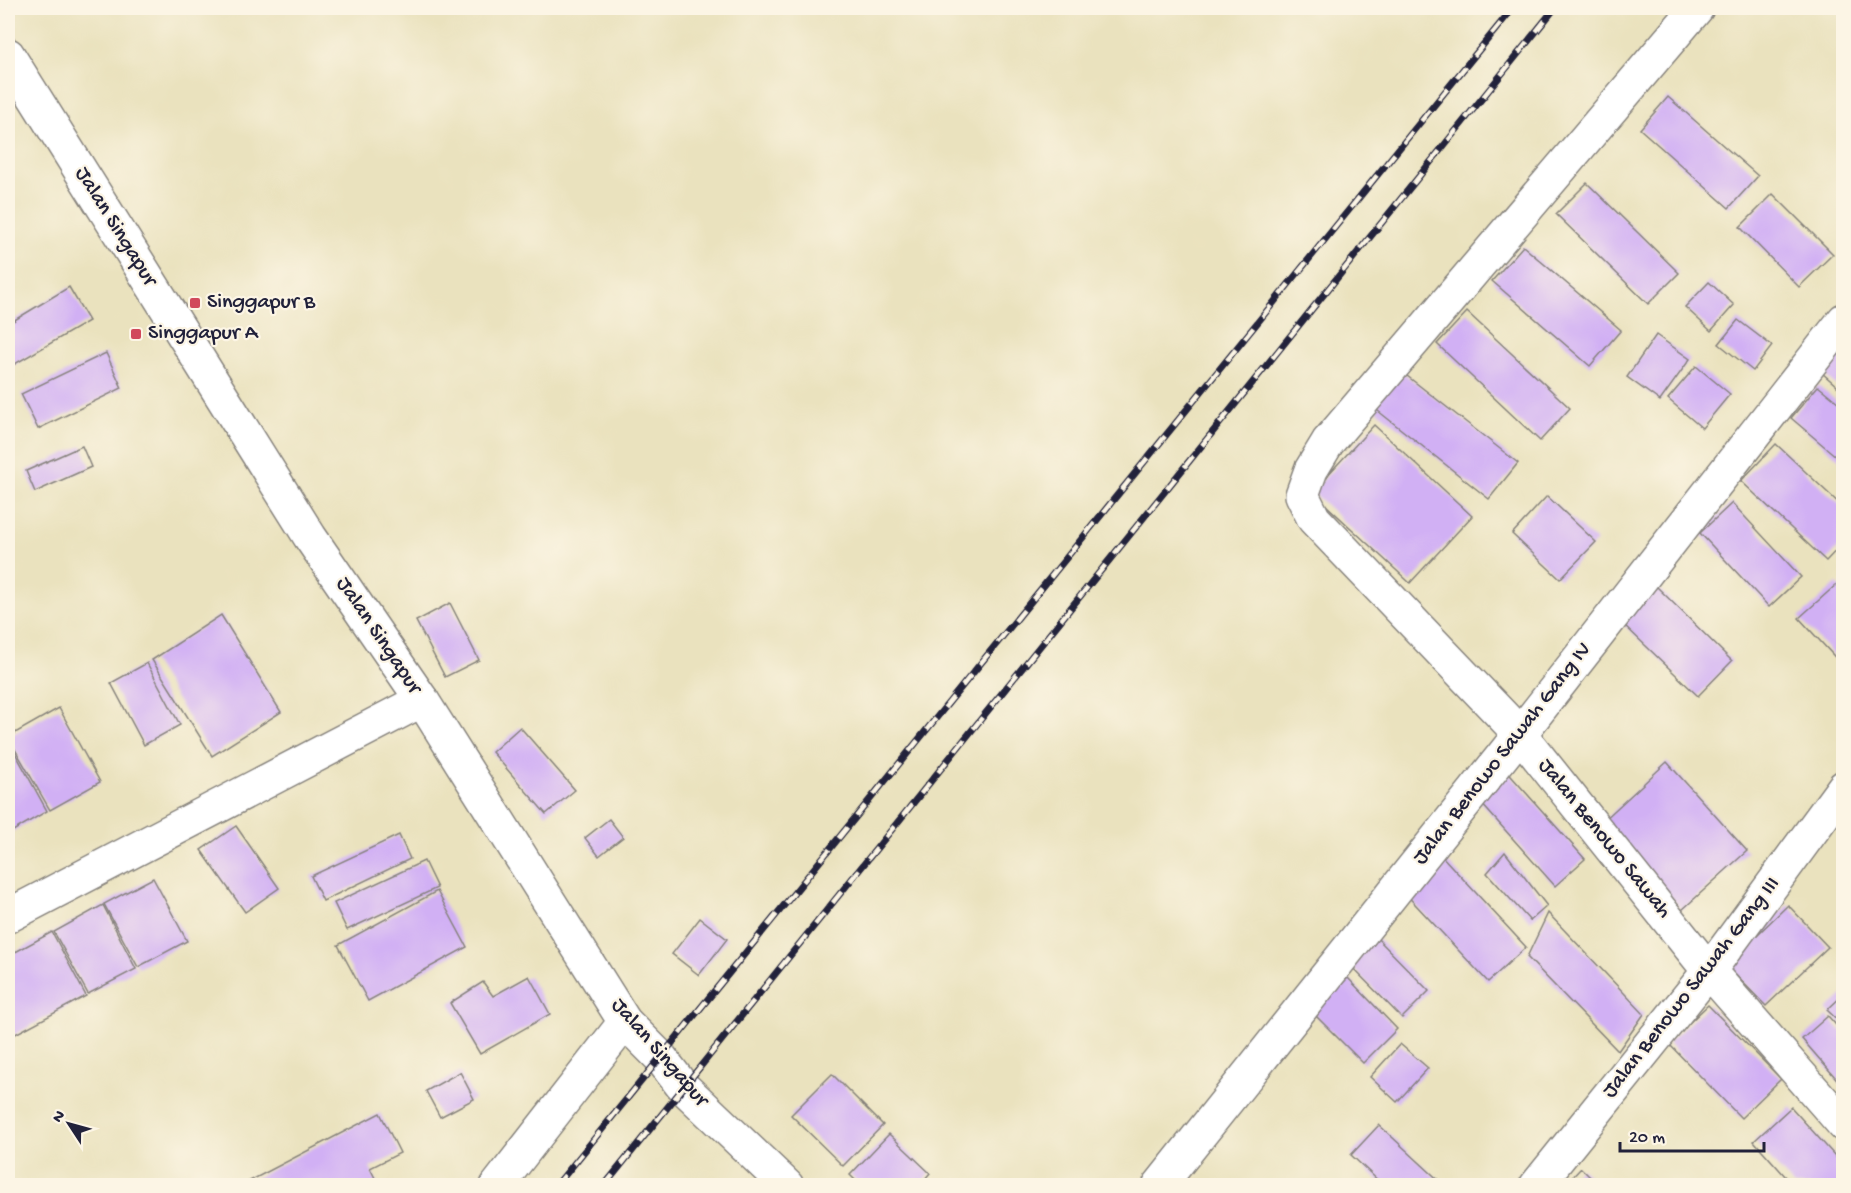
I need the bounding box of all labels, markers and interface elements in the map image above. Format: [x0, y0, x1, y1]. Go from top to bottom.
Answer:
street label: Jalan Singapur [68, 163, 163, 293]
place label: Singgapur B [207, 290, 316, 316]
marker: Singgapur B [188, 296, 202, 310]
place label: Singgapur A [148, 321, 259, 347]
marker: Singgapur A [129, 327, 143, 341]
street label: Jalan Singapur [329, 572, 428, 701]
street label: Jalan Benowo Sawah Gang IV [1408, 638, 1598, 870]
street label: Jalan Benowo Sawah [1532, 754, 1677, 924]
street label: Jalan Benowo Sawah Gang III [1598, 872, 1786, 1104]
street label: Jalan Singapur [605, 993, 715, 1114]
north arrow [39, 1094, 99, 1154]
text: N [49, 1107, 71, 1127]
scale bar [1620, 1115, 1764, 1153]
text: 20 m [1629, 1128, 1665, 1149]

